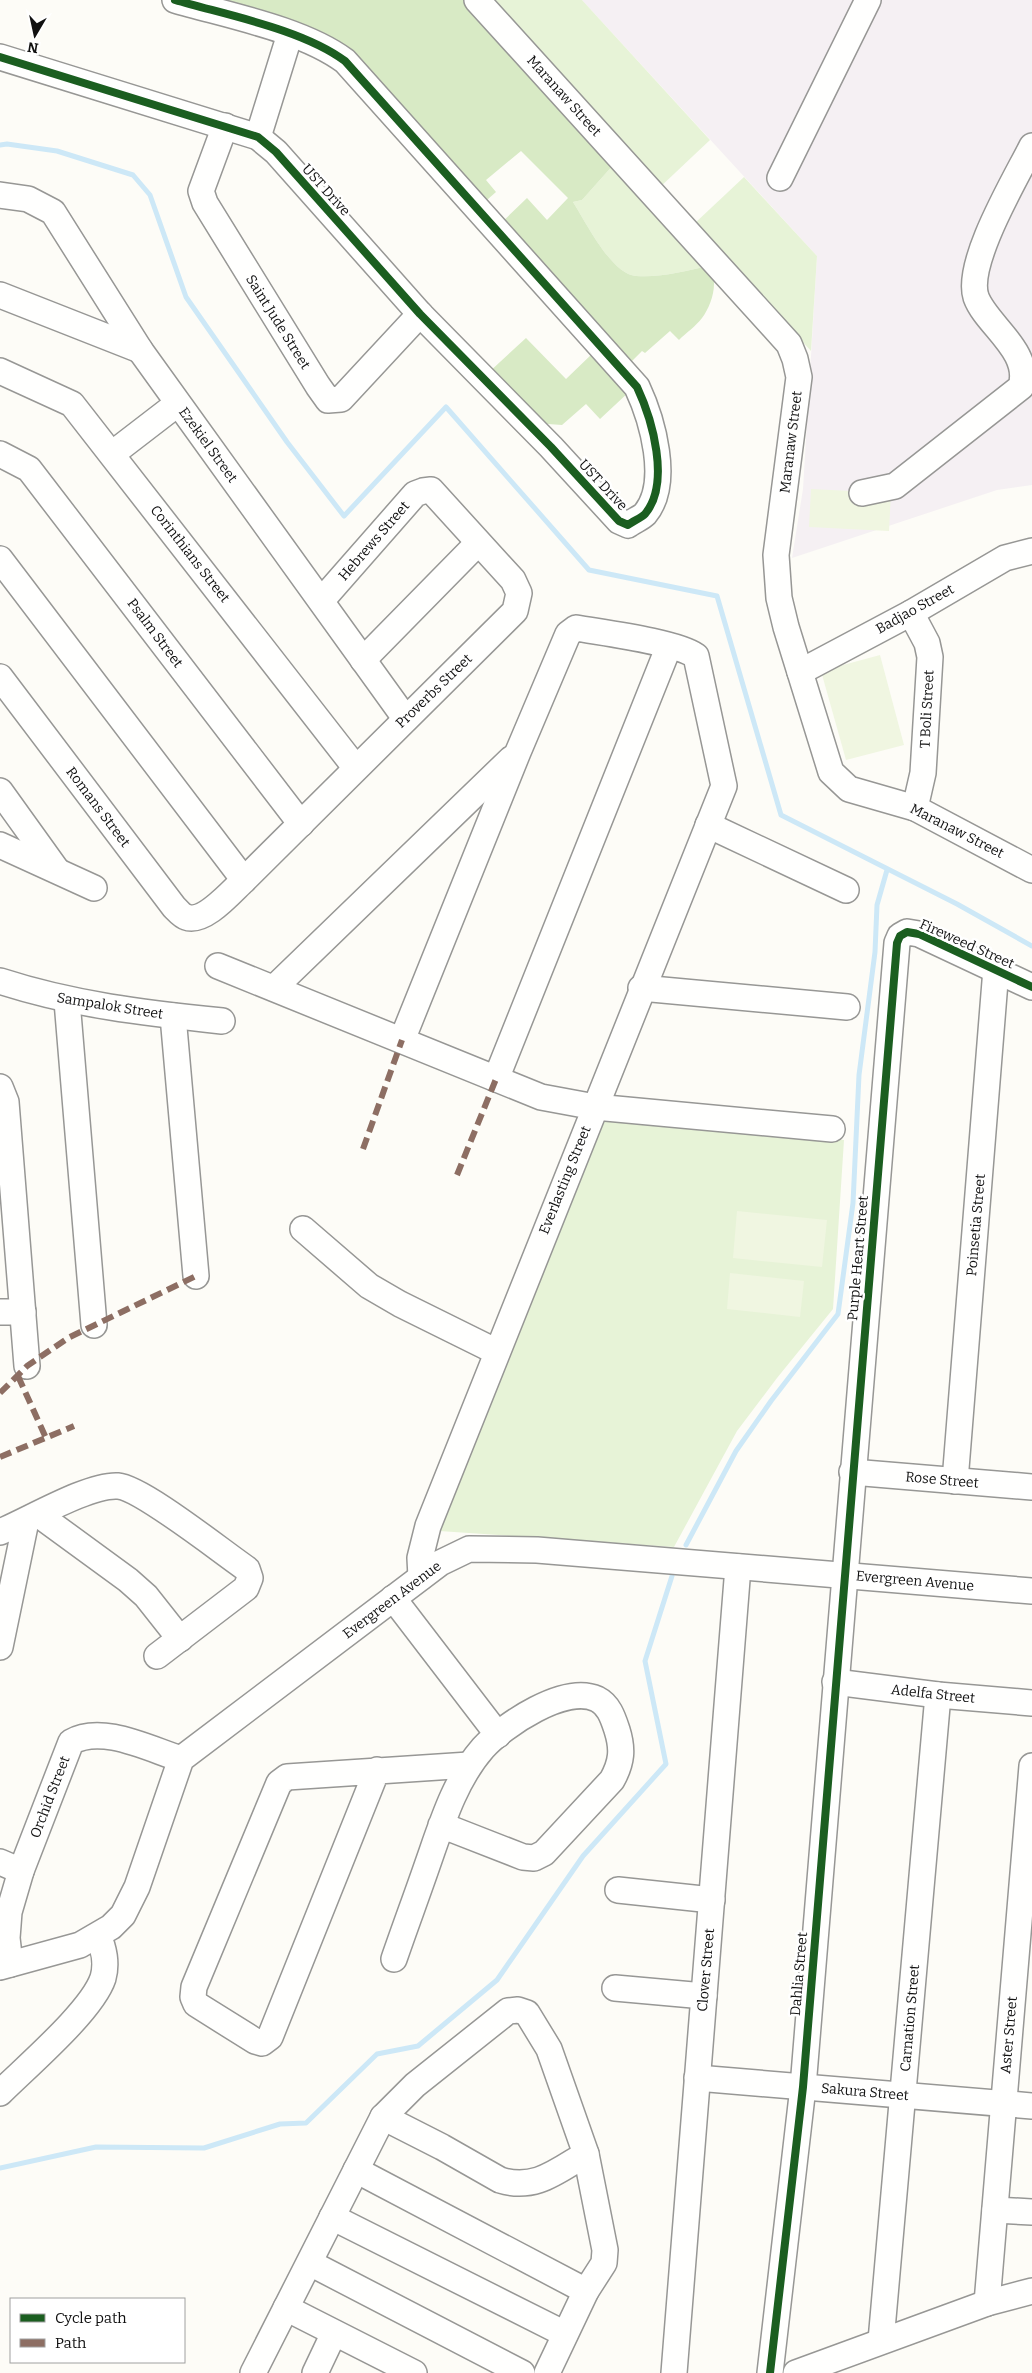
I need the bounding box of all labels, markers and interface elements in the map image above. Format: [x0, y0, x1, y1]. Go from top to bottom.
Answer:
north arrow [10, 10, 60, 60]
text: N [26, 38, 40, 57]
street label: Maranaw Street [523, 52, 605, 140]
street label: UST Drive [298, 161, 354, 219]
street label: Saint Jude Street [242, 272, 314, 372]
street label: Maranaw Street [776, 390, 806, 494]
street label: Ezekiel Street [175, 404, 241, 486]
street label: UST Drive [575, 456, 631, 514]
street label: Hebrews Street [335, 498, 413, 584]
street label: Corinthians Street [147, 502, 233, 606]
street label: Badjao Street [873, 581, 957, 637]
street label: Psalm Street [123, 595, 187, 671]
street label: Proverbs Street [392, 650, 476, 732]
street label: T Boli Street [916, 669, 938, 749]
street label: Romans Street [62, 764, 134, 850]
street label: Maranaw Street [907, 800, 1007, 862]
street label: Fireweed Street [917, 916, 1017, 972]
street label: Sampalok Street [56, 989, 164, 1023]
street label: Everlasting Street [536, 1123, 594, 1237]
street label: Poinsetia Street [963, 1173, 989, 1277]
street label: Purple Heart Street [844, 1195, 872, 1321]
street label: Rose Street [905, 1468, 979, 1492]
street label: Evergreen Avenue [340, 1558, 444, 1642]
street label: Evergreen Avenue [855, 1567, 975, 1595]
street label: Adelfa Street [890, 1681, 976, 1707]
street label: Orchid Street [27, 1754, 73, 1840]
street label: Clover Street [694, 1928, 718, 2012]
street label: Dahlia Street [787, 1931, 811, 2017]
street label: Carnation Street [897, 1964, 923, 2072]
street label: Aster Street [997, 1996, 1021, 2074]
street label: Sakura Street [820, 2080, 910, 2104]
legend [10, 2298, 185, 2363]
text: Cycle path [55, 2309, 127, 2327]
text: Path [55, 2334, 87, 2352]

